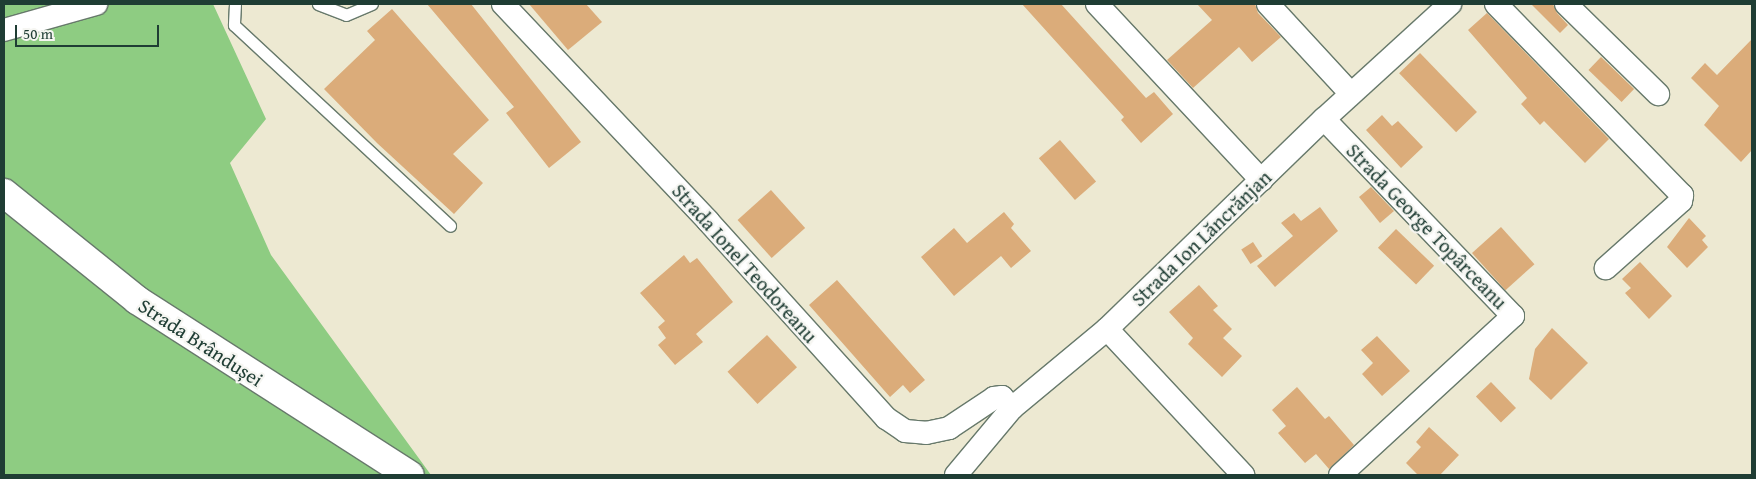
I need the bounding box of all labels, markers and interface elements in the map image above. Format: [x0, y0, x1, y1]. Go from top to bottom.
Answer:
scale bar [18, 15, 161, 47]
text: 50 m [23, 23, 53, 44]
street label: Strada George Topârceanu [1342, 138, 1512, 314]
street label: Strada Ion Lăncrănjan [1126, 165, 1276, 311]
street label: Strada Ionel Teodoreanu [667, 179, 823, 347]
street label: Strada Brândușei [134, 293, 268, 391]

